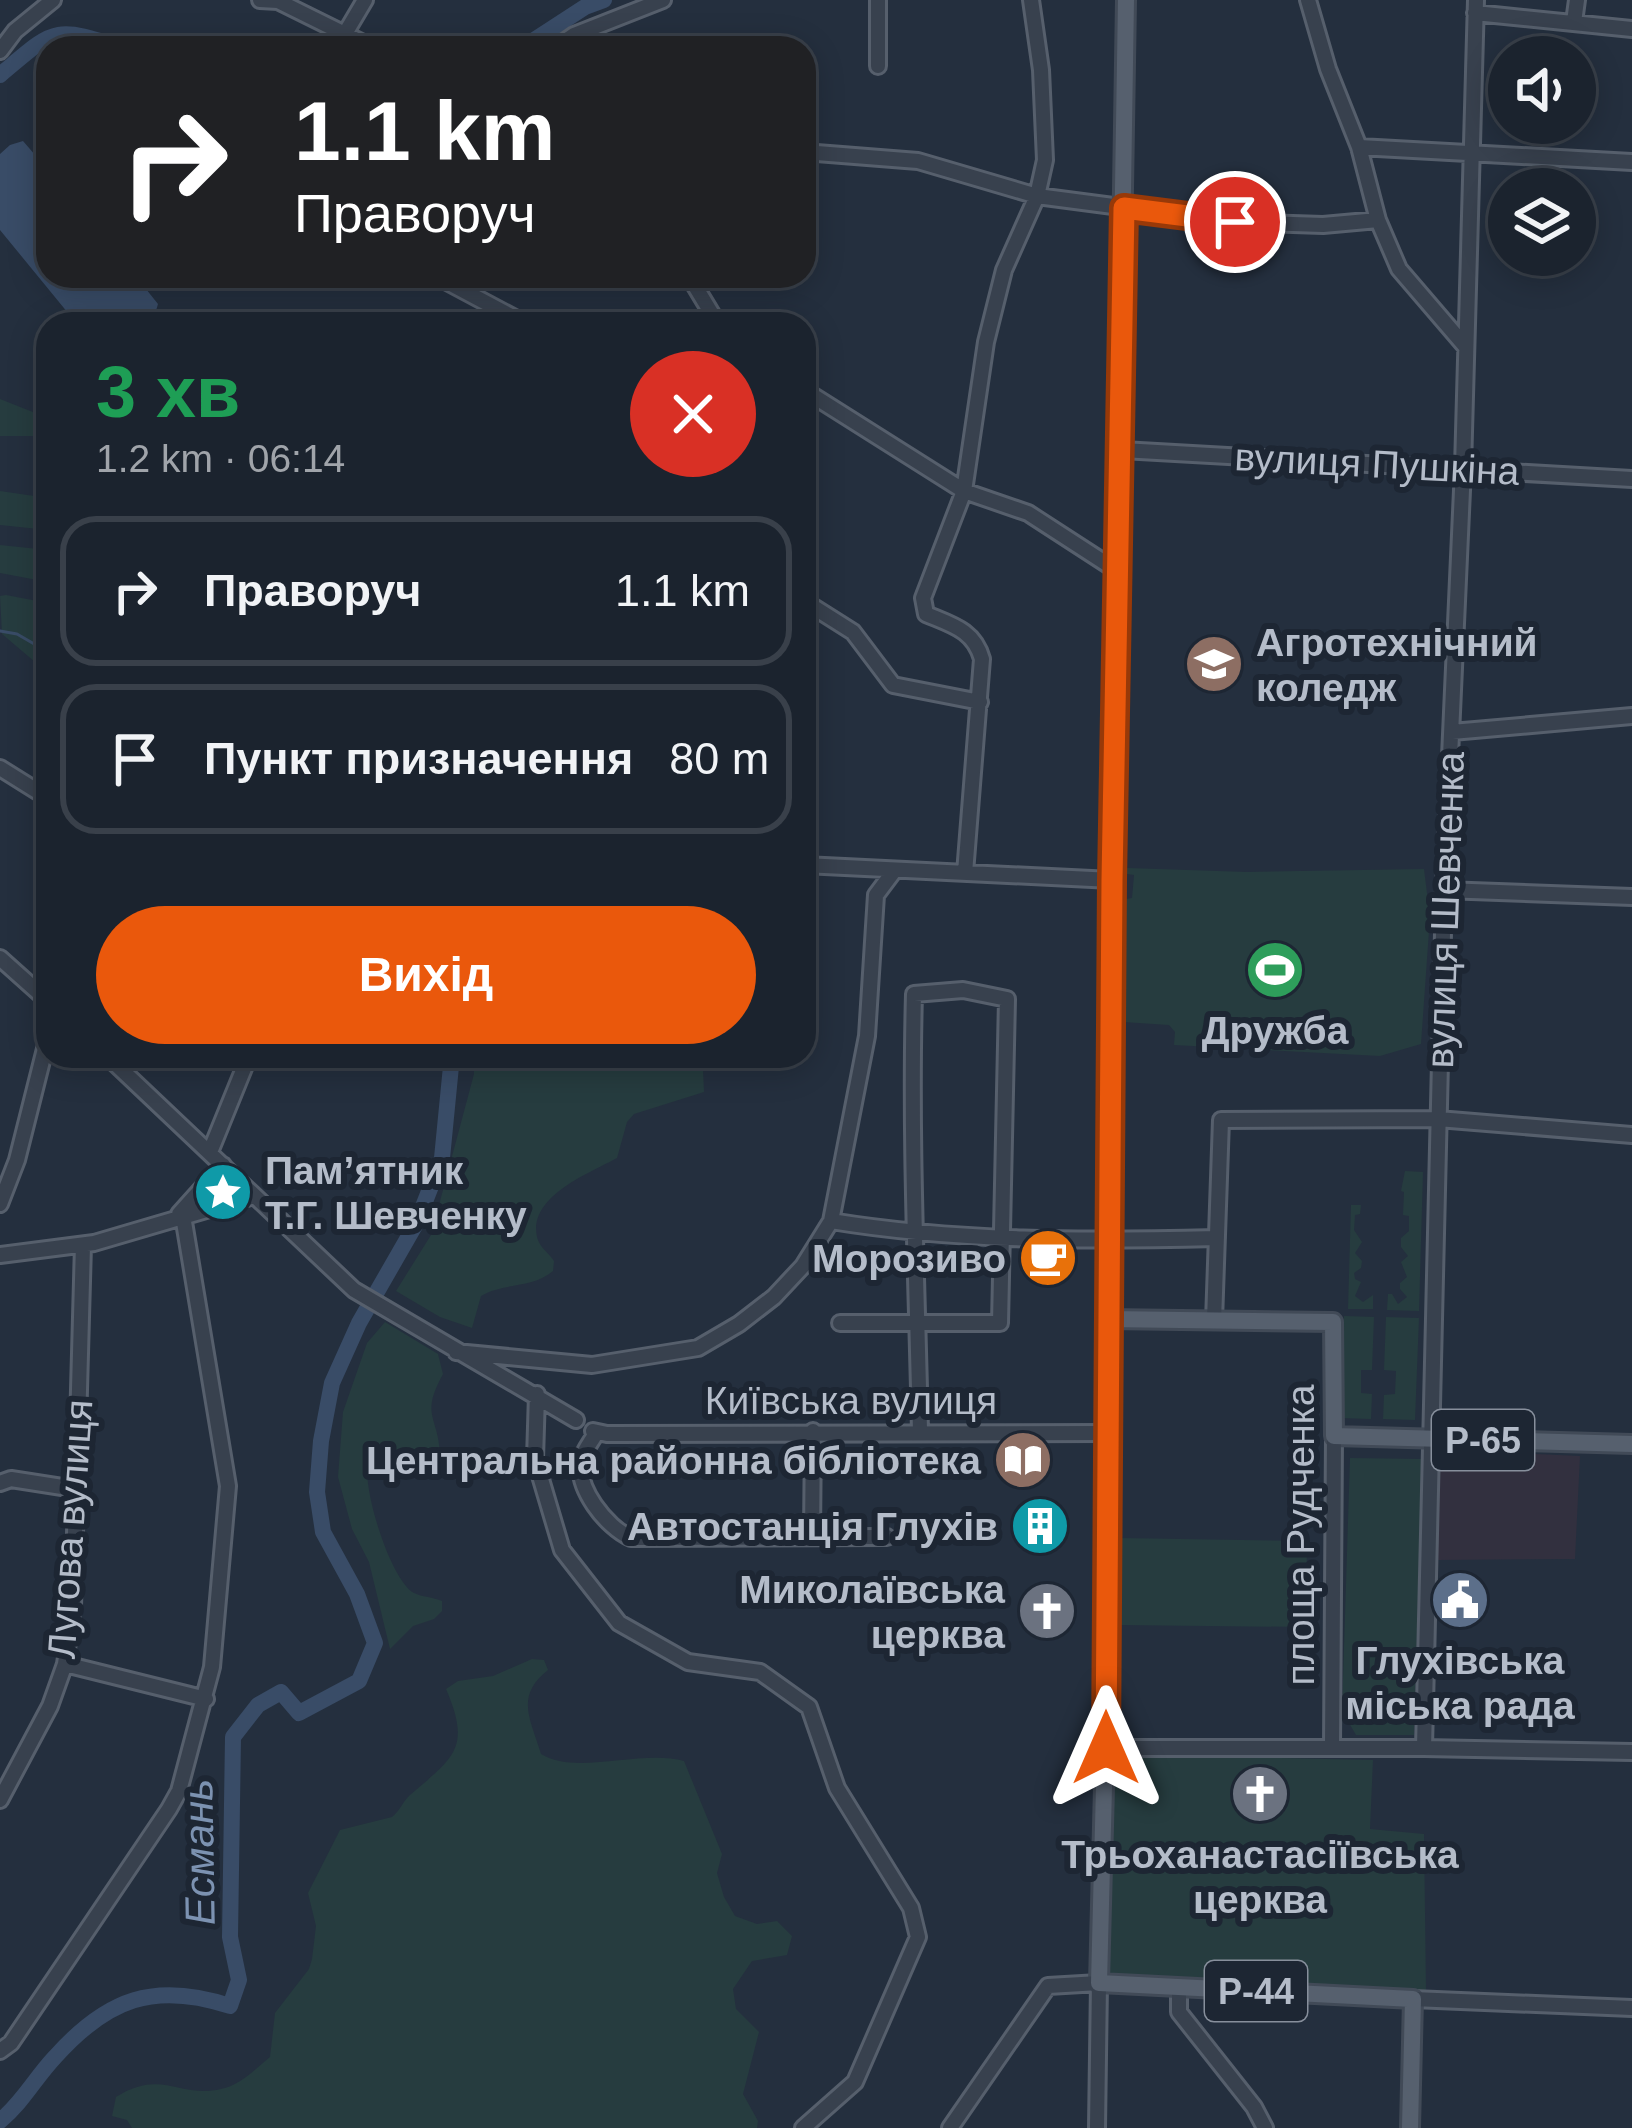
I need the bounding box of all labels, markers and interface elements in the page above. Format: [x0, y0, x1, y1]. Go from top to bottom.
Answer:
map controls [1488, 36, 1596, 276]
button: sound [1488, 36, 1596, 144]
icon: right [96, 84, 252, 240]
text: 1.1 km [294, 84, 556, 178]
button: layers [1488, 168, 1596, 276]
pin [1184, 171, 1286, 273]
text: Праворуч [294, 183, 536, 243]
icon: arrive [1202, 189, 1268, 255]
button: close [630, 351, 756, 477]
text: 3 хв [96, 352, 240, 432]
street label: вулиця Пушкіна [1234, 435, 1521, 493]
text: 1.2 km · 06:14 [96, 437, 345, 480]
icon: right [102, 558, 168, 624]
text: Праворуч [204, 565, 421, 616]
text: 1.1 km [615, 565, 750, 616]
place label: Агротехнічний коледж [1256, 621, 1538, 709]
school or university icon: Агротехнічний коледж [1183, 633, 1245, 695]
icon: arrive [102, 726, 168, 792]
text: Пункт призначення [204, 733, 633, 784]
text: 80 m [669, 733, 769, 784]
street label: вулиця Шевченка [1418, 751, 1472, 1069]
button: Вихід [96, 906, 756, 1044]
sports icon: Дружба [1244, 939, 1306, 1001]
place label: Дружба [1202, 1009, 1349, 1052]
place label: Пам’ятник Т.Г. Шевченку [265, 1149, 527, 1237]
place icon: Пам’ятник Т.Г. Шевченку [192, 1161, 254, 1223]
cafe icon: Морозиво [1017, 1227, 1079, 1289]
place label: Морозиво [812, 1237, 1006, 1280]
street label: Київська вулиця [705, 1379, 997, 1422]
street label: площа Рудченка [1279, 1384, 1322, 1685]
street label: Лугова вулиця [39, 1398, 101, 1660]
road number: Р-65 [1432, 1410, 1534, 1470]
library icon: Центральна районна бібліотека [992, 1429, 1054, 1491]
place label: Центральна районна бібліотека [366, 1439, 981, 1482]
building icon: Автостанція Глухів [1009, 1495, 1071, 1557]
place label: Автостанція Глухів [627, 1505, 998, 1548]
place label: Миколаївська церква [739, 1568, 1005, 1656]
public building icon: Глухівська міська рада [1429, 1569, 1491, 1631]
church icon: Миколаївська церква [1016, 1580, 1078, 1642]
place label: Глухівська міська рада [1345, 1639, 1575, 1727]
position arrow [1043, 1685, 1169, 1811]
church icon: Трьоханастасіївська церква [1229, 1763, 1291, 1825]
water label: Есмань [174, 1778, 224, 1926]
place label: Трьоханастасіївська церква [1061, 1833, 1459, 1921]
road number: Р-44 [1205, 1961, 1307, 2021]

